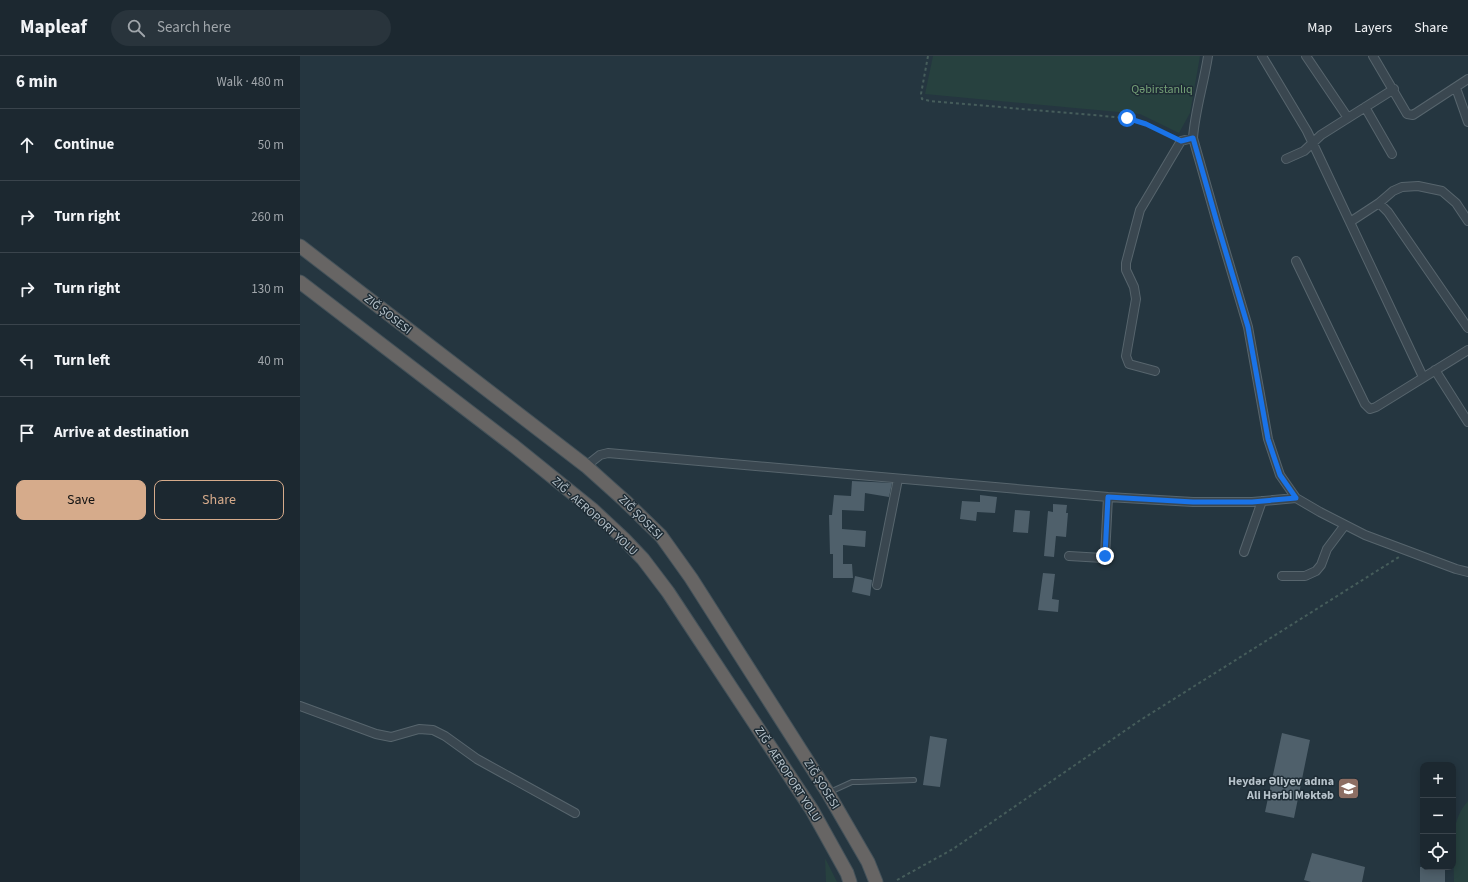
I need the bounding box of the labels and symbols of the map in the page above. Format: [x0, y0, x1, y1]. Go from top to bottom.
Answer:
park label: Qəbirstanlıq [1131, 81, 1193, 98]
route start [1118, 109, 1136, 127]
street label: ZIĞ ŞOSESI [360, 290, 415, 338]
street label: ZIĞ - AEROPORT YOLU [548, 473, 641, 560]
street label: ZIĞ ŞOSESI [615, 492, 666, 543]
route end [1096, 547, 1114, 565]
street label: ZIĞ - AEROPORT YOLU [750, 723, 825, 825]
street label: ZIĞ ŞOSESI [800, 756, 844, 813]
place label: Heydər Əliyev adına Ali Hərbi Məktəb [1228, 773, 1334, 804]
school or university icon: Heydər Əliyev adına Ali Hərbi Məktəb [1336, 775, 1362, 801]

